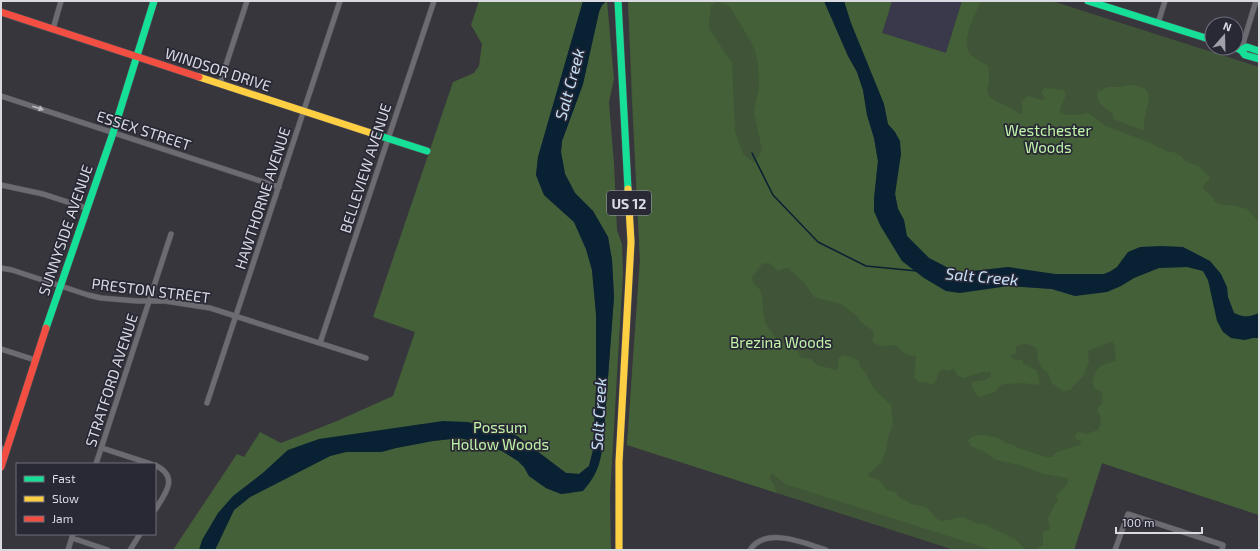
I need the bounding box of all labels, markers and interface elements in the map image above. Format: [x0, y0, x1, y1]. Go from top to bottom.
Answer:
north arrow [1204, 16, 1244, 56]
text: N [1222, 19, 1234, 34]
street label: WINDSOR DRIVE [163, 43, 273, 95]
water label: Salt Creek [550, 46, 588, 122]
street label: BELLEVIEW AVENUE [336, 101, 394, 235]
one-way arrow [32, 105, 44, 111]
street label: ESSEX STREET [95, 106, 194, 154]
park label: Westchester Woods [1005, 121, 1091, 156]
street label: HAWTHORNE AVENUE [230, 125, 294, 271]
street label: SUNNYSIDE AVENUE [34, 162, 96, 298]
road number: US 12 [607, 191, 651, 215]
water label: Salt Creek [945, 263, 1019, 289]
street label: PRESTON STREET [91, 274, 212, 306]
street label: STRATFORD AVENUE [81, 311, 141, 449]
park label: Brezina Woods [730, 333, 832, 351]
water label: Salt Creek [587, 377, 609, 451]
park label: Possum Hollow Woods [451, 418, 549, 453]
legend [16, 463, 156, 535]
text: Fast [52, 471, 76, 485]
text: Slow [52, 491, 79, 505]
scale bar [1116, 509, 1202, 535]
text: Jam [52, 511, 73, 525]
text: 100 m [1122, 515, 1154, 529]

